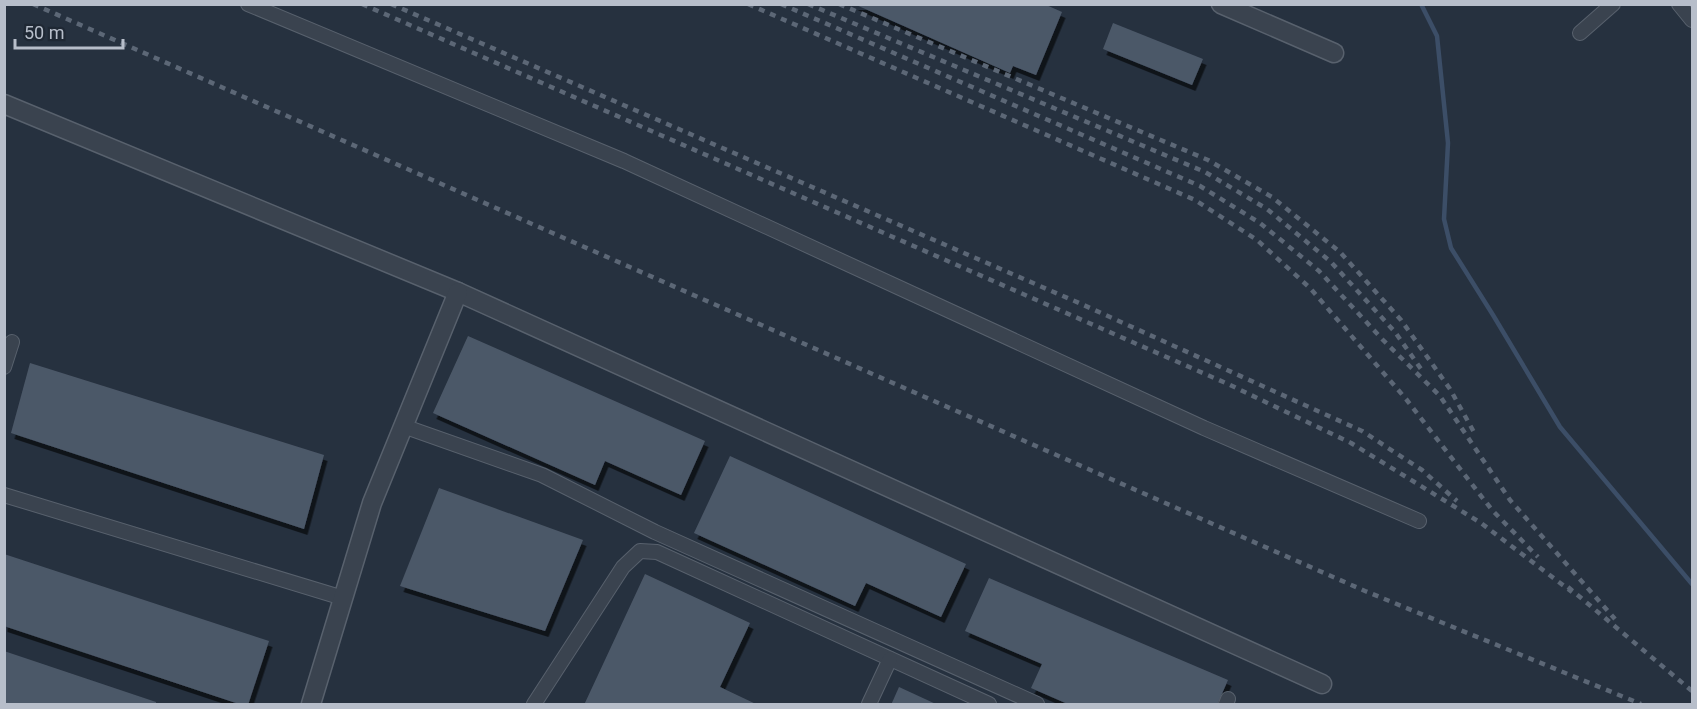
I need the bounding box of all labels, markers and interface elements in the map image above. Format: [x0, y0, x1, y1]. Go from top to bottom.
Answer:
scale bar [15, 12, 123, 50]
text: 50 m [24, 22, 64, 43]

